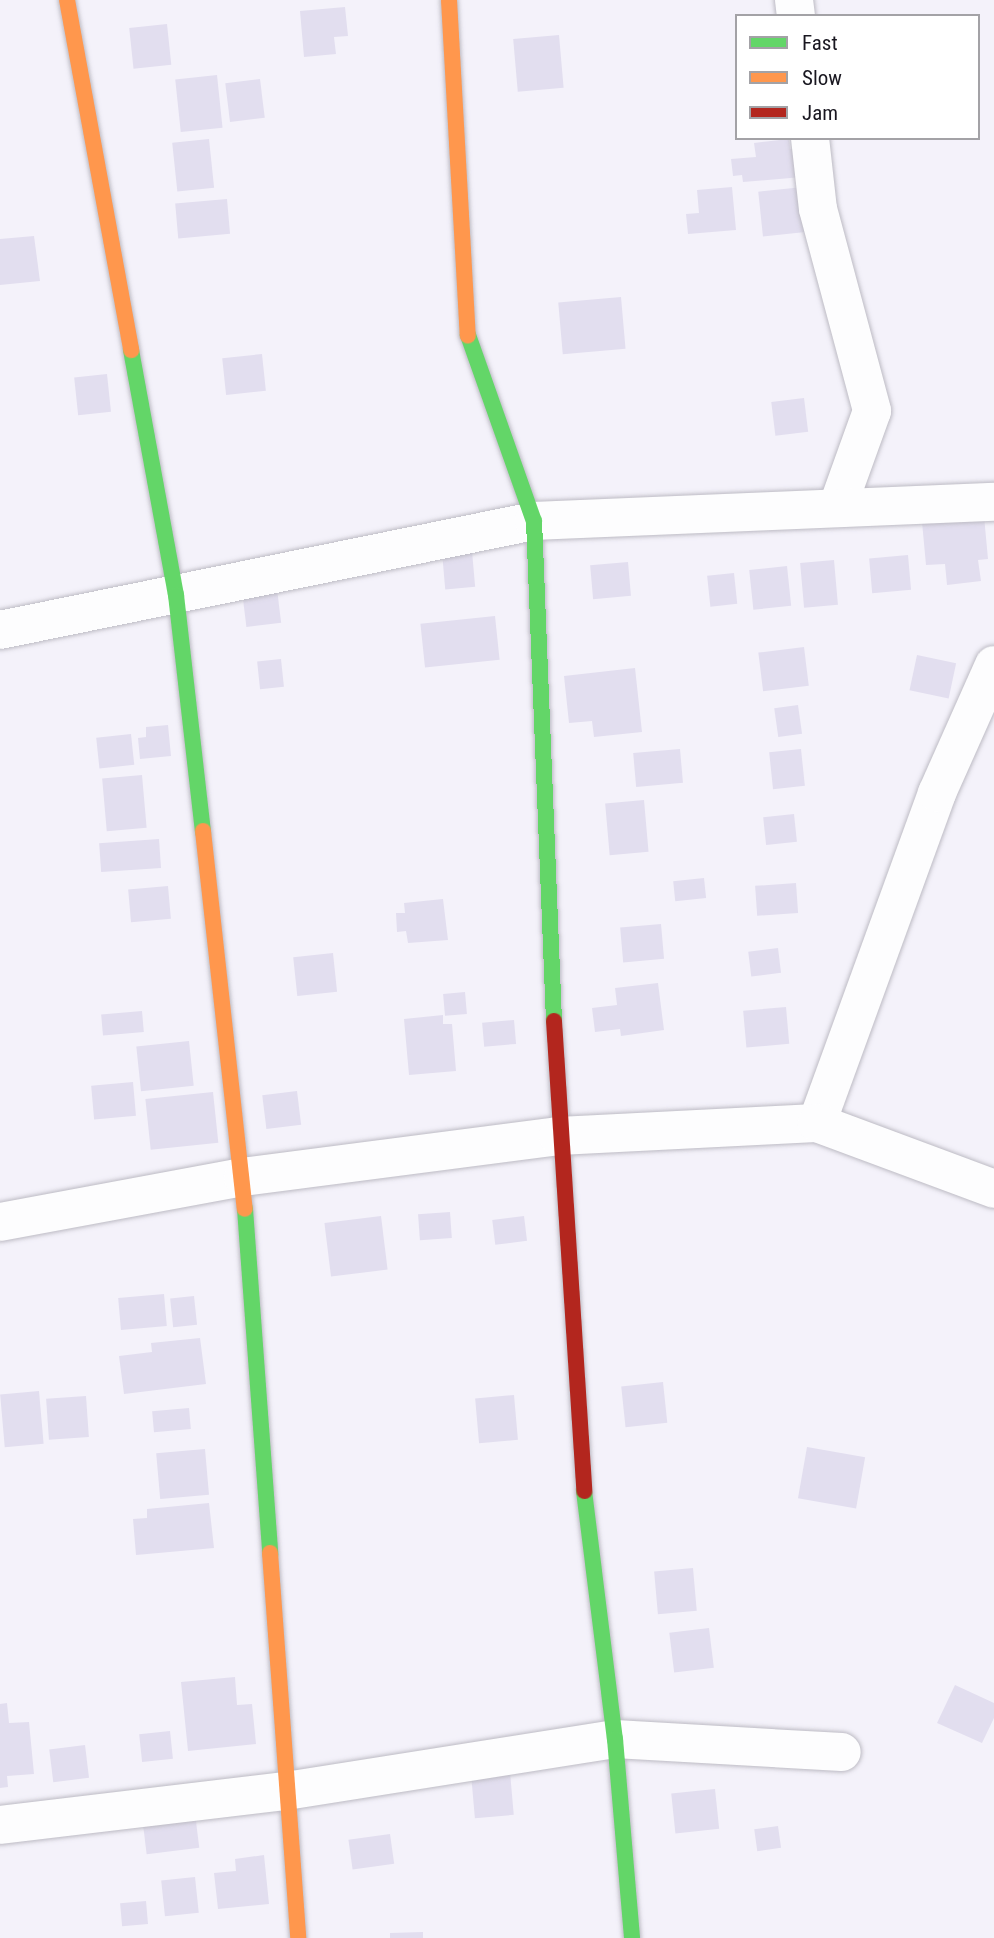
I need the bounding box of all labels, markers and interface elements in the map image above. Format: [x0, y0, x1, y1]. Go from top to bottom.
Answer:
legend [735, 14, 980, 140]
text: Fast [802, 31, 838, 55]
text: Slow [802, 66, 842, 90]
text: Jam [802, 101, 838, 125]

